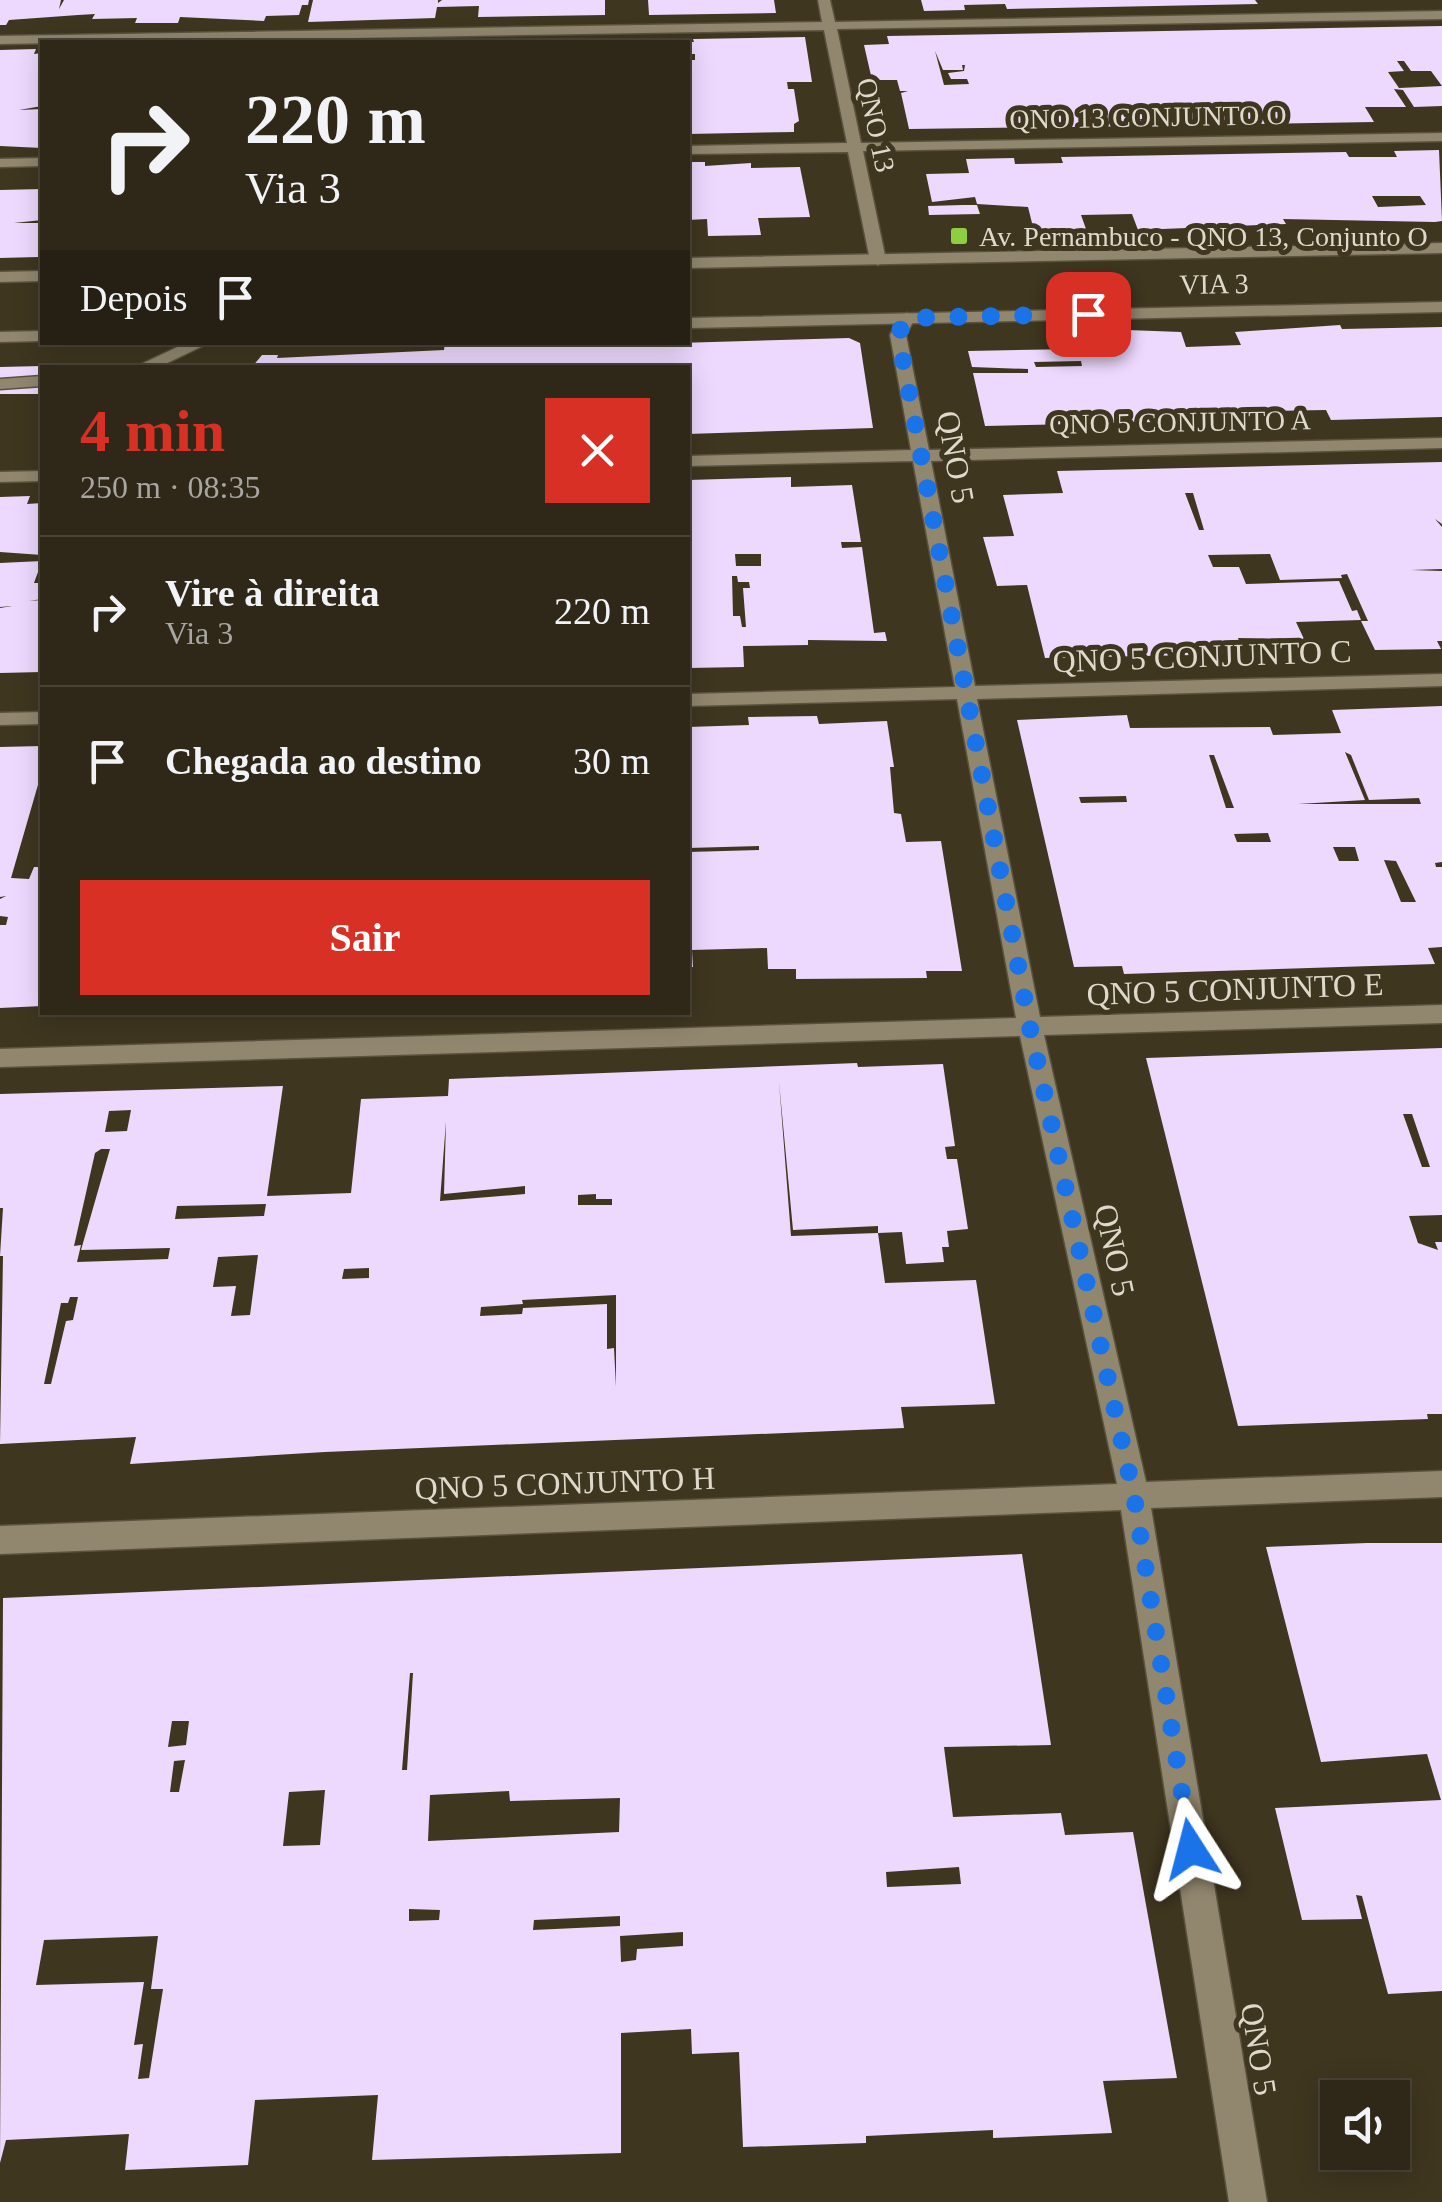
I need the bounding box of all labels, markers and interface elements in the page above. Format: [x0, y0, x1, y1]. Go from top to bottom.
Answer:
street label: QNO 13 [851, 75, 901, 175]
icon: right [80, 80, 210, 210]
text: 220 m [245, 81, 426, 158]
street label: QNO 13 CONJUNTO O [1009, 99, 1287, 135]
text: Via 3 [245, 163, 341, 213]
place label: Av. Pernambuco - QNO 13, Conjunto O [979, 221, 1428, 252]
marker: Av. Pernambuco - QNO 13, Conjunto O [948, 225, 970, 247]
street label: VIA 3 [1179, 268, 1249, 300]
icon: arrive [208, 270, 263, 325]
pin [1046, 272, 1131, 357]
text: Depois [80, 277, 188, 319]
icon: arrive [1061, 287, 1116, 342]
text: 4 min [80, 398, 225, 464]
button: close [545, 398, 650, 503]
street label: QNO 5 CONJUNTO A [1049, 404, 1312, 440]
street label: QNO 5 [930, 408, 982, 506]
text: 250 m · 08:35 [80, 469, 260, 505]
text: Vire à direita [165, 572, 380, 614]
icon: right [80, 584, 135, 639]
text: 220 m [554, 590, 650, 632]
text: Via 3 [165, 615, 233, 651]
street label: QNO 5 CONJUNTO C [1052, 633, 1352, 679]
icon: arrive [80, 734, 135, 789]
text: Chegada ao destino [165, 740, 482, 782]
text: 30 m [573, 740, 650, 782]
button: Sair [80, 880, 650, 995]
street label: QNO 5 CONJUNTO E [1086, 966, 1384, 1012]
street label: QNO 5 [1088, 1201, 1142, 1299]
street label: QNO 5 CONJUNTO H [414, 1460, 716, 1506]
position arrow [1139, 1797, 1243, 1901]
street label: QNO 5 [1234, 2000, 1284, 2098]
map controls [1320, 2080, 1410, 2170]
button: sound [1320, 2080, 1410, 2170]

